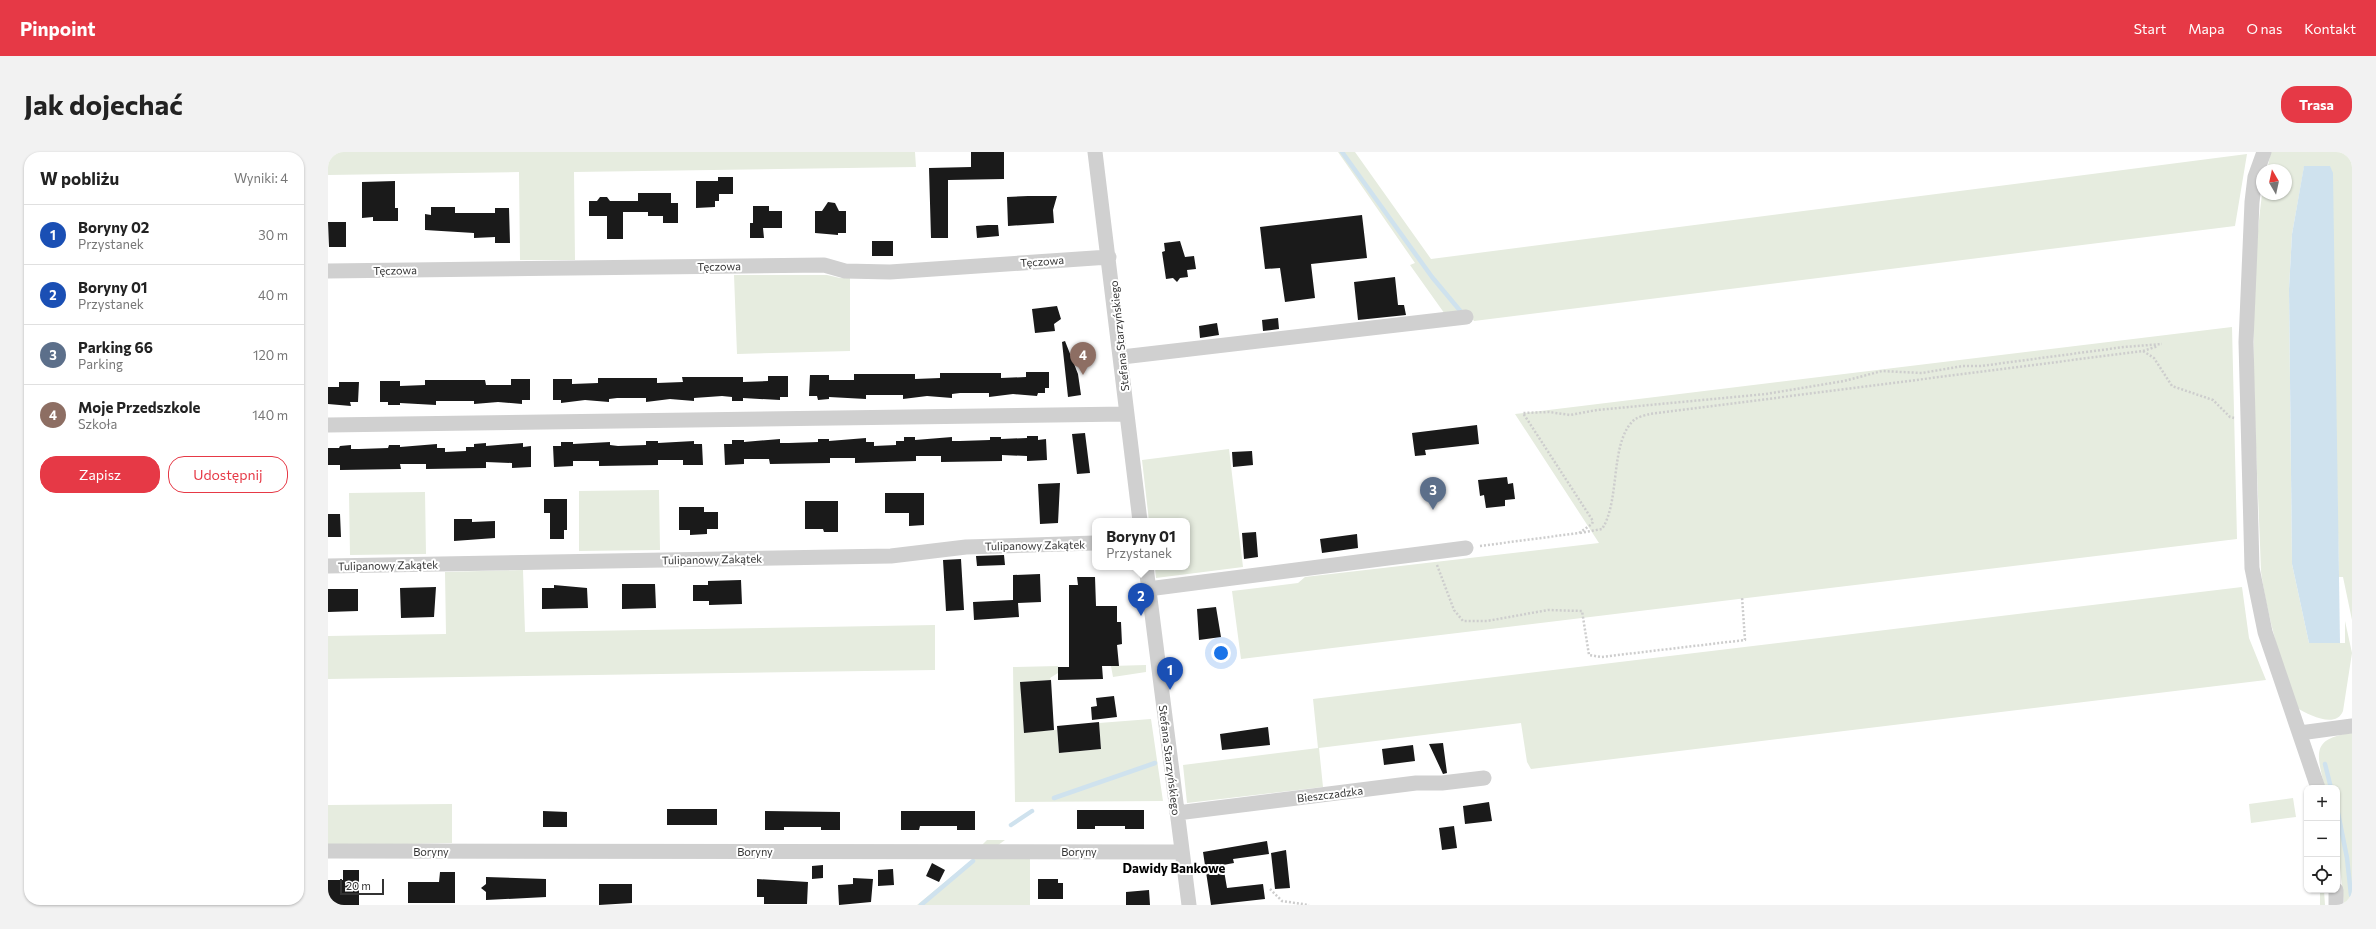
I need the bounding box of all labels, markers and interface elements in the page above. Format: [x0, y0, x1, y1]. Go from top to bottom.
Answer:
text: Pinpoint [20, 17, 96, 40]
text: Start [2134, 20, 2166, 37]
text: Mapa [2188, 20, 2224, 37]
text: O nas [2246, 20, 2282, 37]
text: Kontakt [2304, 20, 2356, 37]
button: Trasa [2281, 86, 2352, 123]
text: Jak dojechać [24, 87, 183, 121]
north arrow [2256, 164, 2292, 200]
text: W pobliżu [40, 168, 119, 189]
text: Wyniki: 4 [234, 170, 288, 186]
text: Boryny 02 [78, 218, 149, 236]
text: 1 [50, 227, 56, 243]
text: 30 m [258, 227, 288, 243]
text: Przystanek [78, 236, 144, 252]
street label: Tęczowa [1020, 253, 1064, 269]
street label: Tęczowa [697, 259, 741, 273]
street label: Tęczowa [373, 263, 417, 277]
text: Boryny 01 [78, 278, 148, 296]
street label: Stefana Starzyńskiego [1107, 280, 1131, 392]
text: 2 [49, 287, 57, 303]
text: 40 m [258, 287, 288, 303]
text: Przystanek [78, 296, 144, 312]
text: Parking 66 [78, 338, 153, 356]
pin: 4 [1070, 342, 1096, 375]
text: 3 [49, 347, 57, 363]
text: 120 m [253, 347, 288, 363]
text: Parking [78, 356, 123, 372]
text: Moje Przedszkole [78, 398, 200, 416]
text: 4 [49, 407, 57, 423]
text: 140 m [252, 407, 288, 423]
text: Szkoła [78, 416, 117, 432]
button: Zapisz [40, 456, 160, 493]
button: Udostępnij [168, 456, 288, 493]
pin: 3 [1420, 477, 1446, 510]
popup [1092, 518, 1190, 570]
text: Boryny 01 [1106, 527, 1176, 545]
street label: Tulipanowy Zakątek [985, 538, 1085, 552]
text: Przystanek [1106, 545, 1172, 561]
street label: Tulipanowy Zakątek [662, 552, 762, 566]
street label: Tulipanowy Zakątek [338, 558, 438, 572]
pin: 2 [1128, 583, 1154, 616]
your location [1211, 643, 1231, 663]
pin: 1 [1157, 657, 1183, 690]
street label: Stefana Starzyńskiego [1157, 704, 1183, 816]
street label: Bieszczadzka [1296, 784, 1364, 804]
map controls [2304, 785, 2340, 893]
button: + [2304, 785, 2340, 821]
button: − [2304, 821, 2340, 857]
street label: Boryny [413, 845, 449, 858]
street label: Boryny [737, 845, 773, 858]
street label: Boryny [1061, 845, 1097, 858]
button: locate [2304, 857, 2340, 893]
district label: Dawidy Bankowe [1123, 860, 1226, 876]
scale bar [340, 877, 384, 896]
text: 20 m [346, 879, 371, 892]

